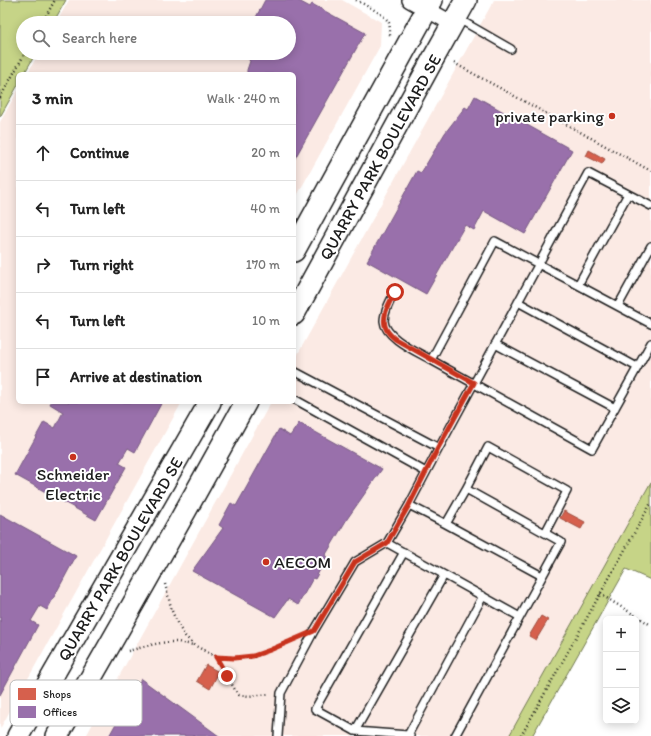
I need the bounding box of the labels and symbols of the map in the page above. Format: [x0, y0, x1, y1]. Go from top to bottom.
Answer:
street label: QUARRY PARK BOULEVARD SE [315, 51, 445, 263]
place label: private parking [495, 106, 604, 126]
marker: private parking [607, 111, 617, 121]
route start [386, 283, 404, 301]
marker: Schneider Electric [68, 452, 78, 462]
street label: QUARRY PARK BOULEVARD SE [53, 453, 187, 665]
place label: Schneider Electric [37, 464, 110, 504]
place label: AECOM [274, 552, 331, 572]
marker: AECOM [261, 557, 271, 567]
route end [218, 667, 236, 685]
legend [10, 680, 142, 726]
text: Shops [43, 688, 71, 701]
text: Offices [43, 706, 77, 719]

